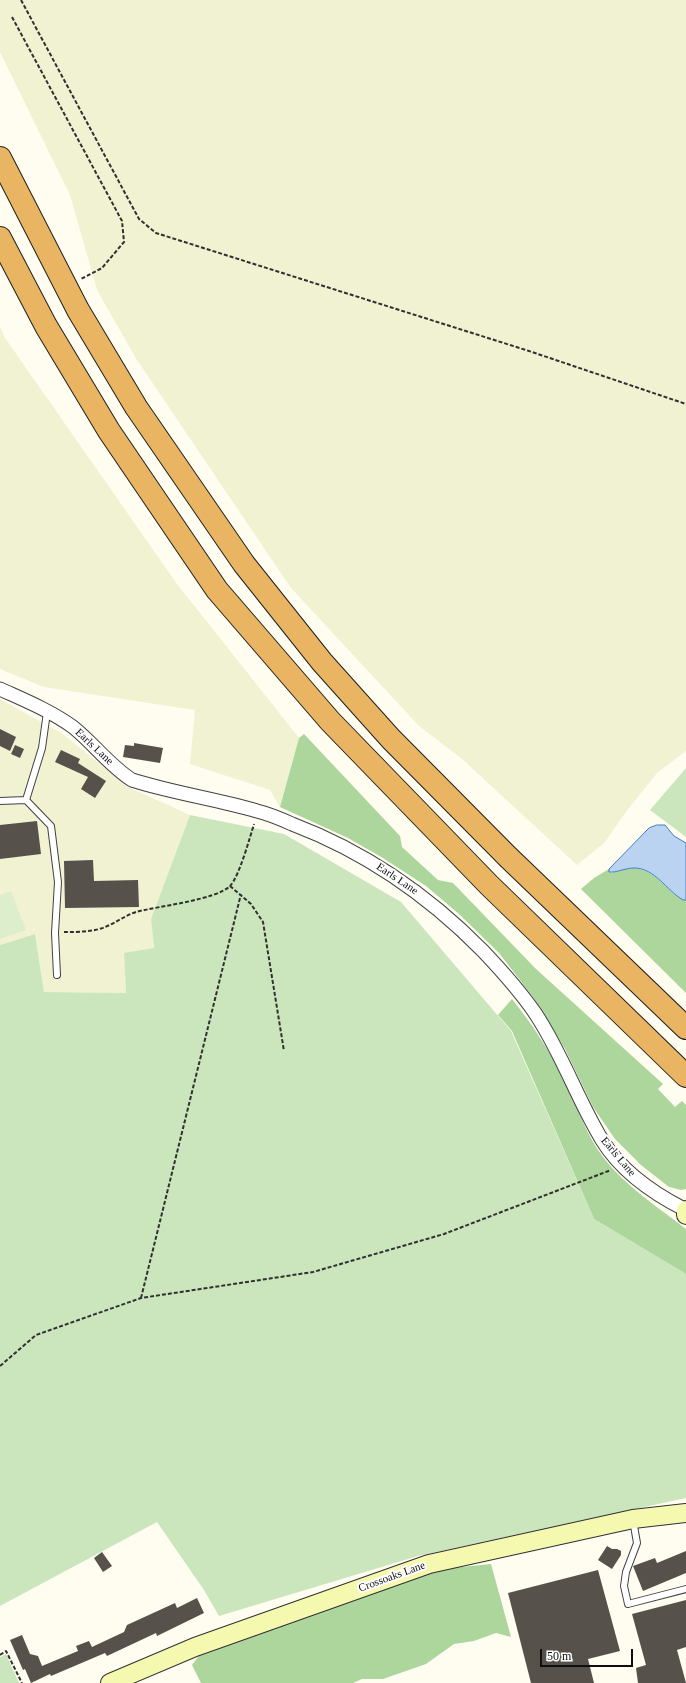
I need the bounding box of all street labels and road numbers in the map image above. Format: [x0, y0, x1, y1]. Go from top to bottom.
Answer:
street label: Earls Lane [72, 726, 116, 768]
street label: Earls Lane [374, 860, 420, 898]
street label: Earls Lane [598, 1135, 638, 1179]
street label: Crossoaks Lane [357, 1559, 427, 1595]

